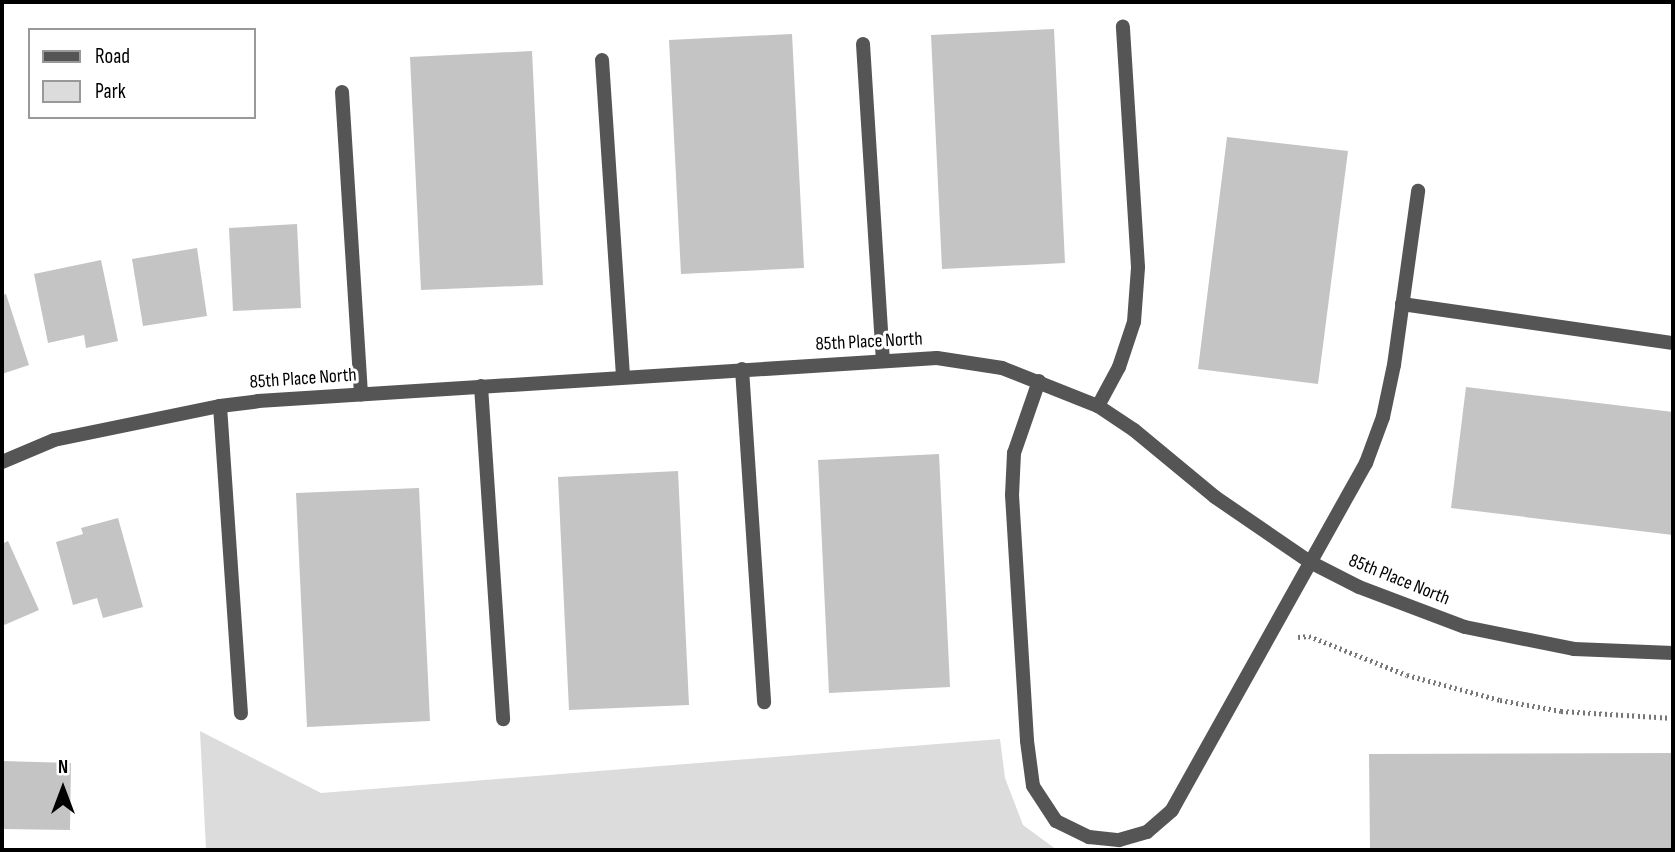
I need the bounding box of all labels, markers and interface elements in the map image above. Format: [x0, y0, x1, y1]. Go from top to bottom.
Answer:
legend [28, 28, 256, 119]
text: Road [95, 44, 130, 69]
text: Park [95, 79, 126, 104]
street label: 85th Place North [815, 328, 923, 356]
street label: 85th Place North [249, 364, 357, 394]
street label: 85th Place North [1345, 549, 1453, 611]
north arrow [28, 754, 98, 824]
text: N [58, 756, 68, 779]

